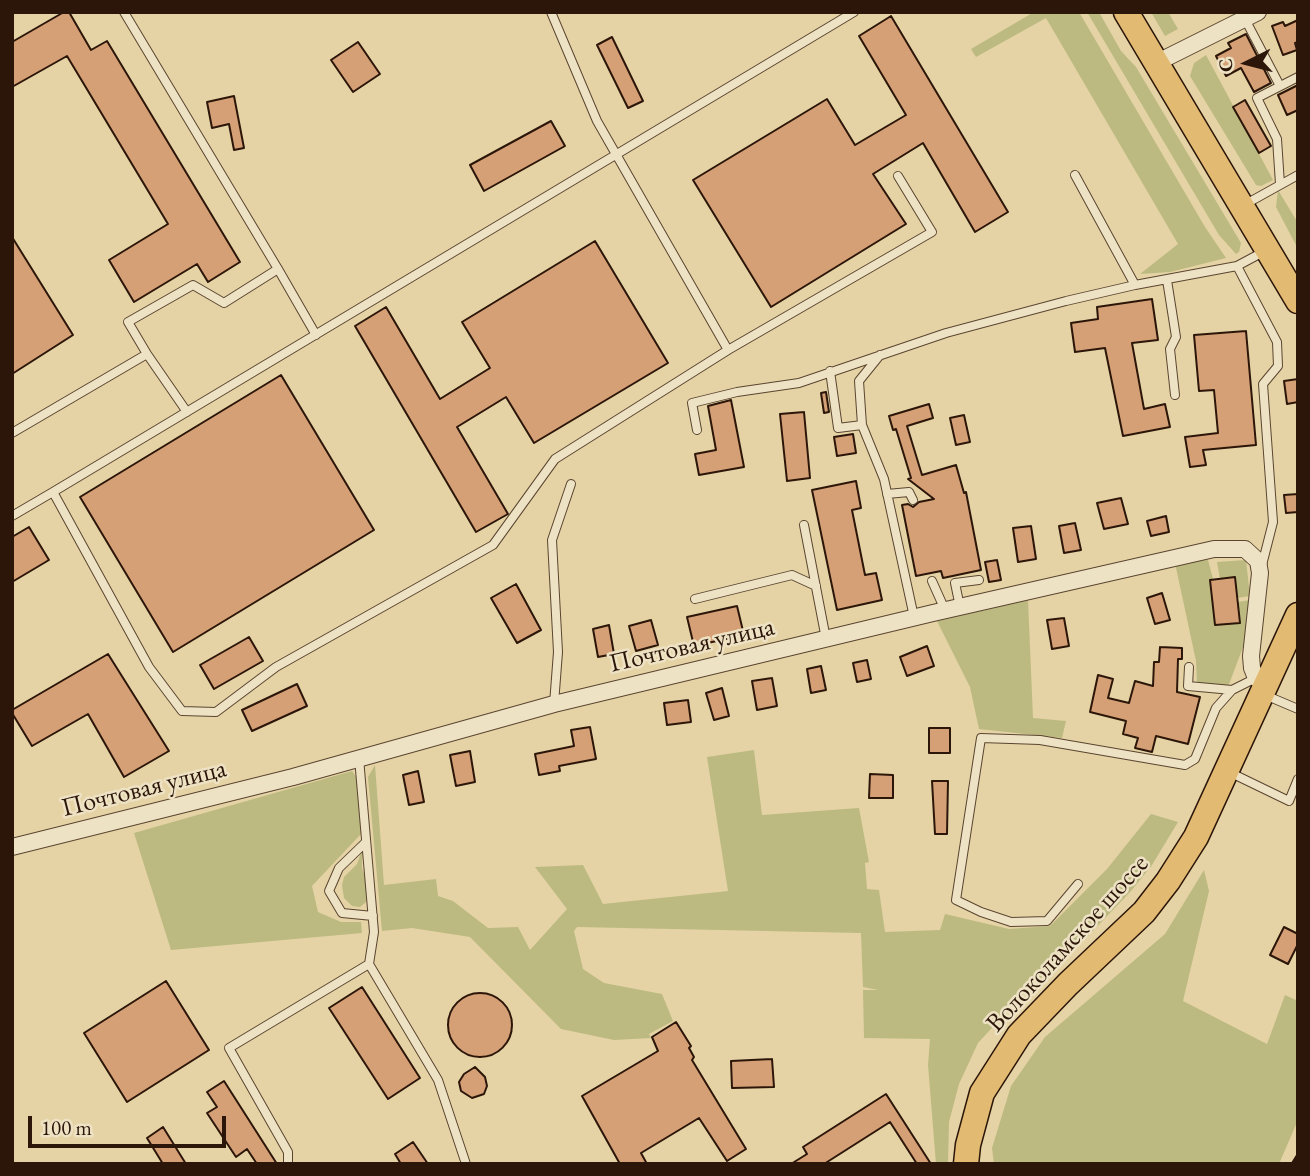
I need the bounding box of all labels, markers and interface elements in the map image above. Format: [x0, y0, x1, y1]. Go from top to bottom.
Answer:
north arrow [1212, 28, 1282, 98]
text: С [1212, 57, 1239, 73]
street label: Почтовая улица [606, 612, 778, 680]
street label: Почтовая улица [58, 753, 230, 825]
street label: Волоколамское шоссе [980, 849, 1156, 1039]
scale bar [32, 1102, 229, 1146]
text: 100 m [41, 1114, 92, 1141]

